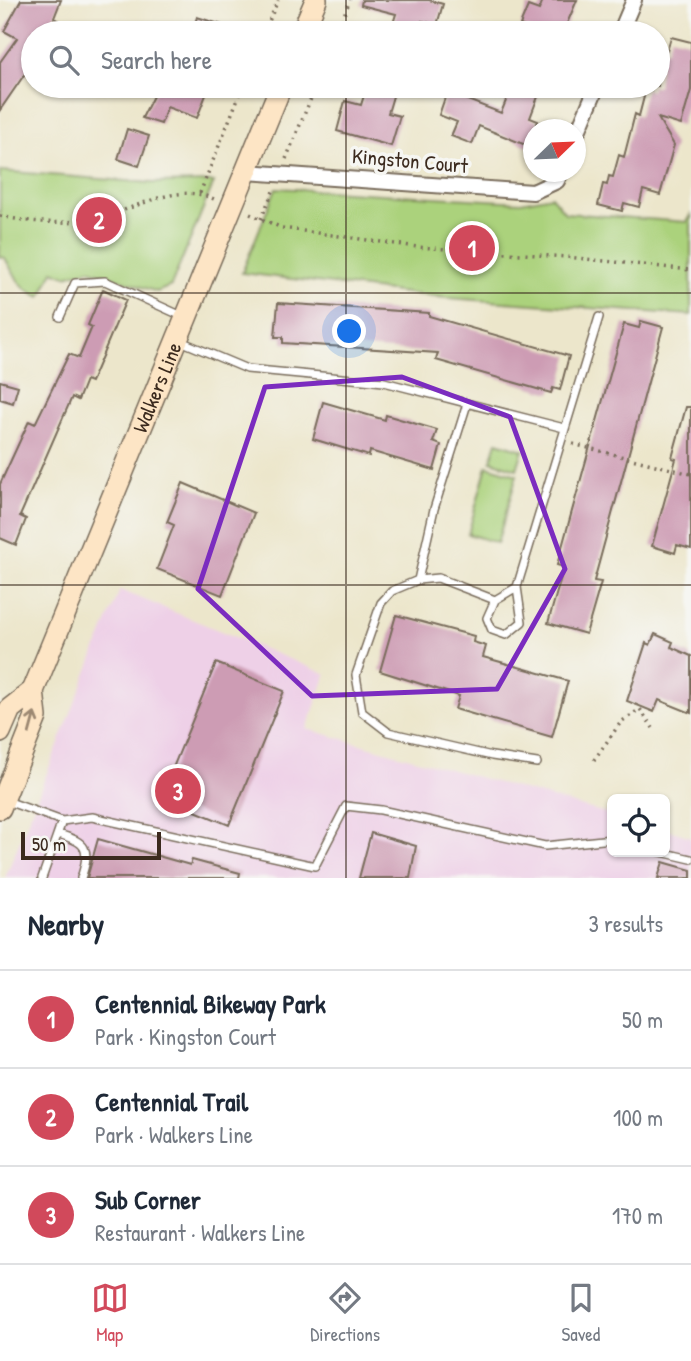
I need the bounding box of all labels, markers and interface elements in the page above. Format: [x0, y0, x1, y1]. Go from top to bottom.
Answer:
search box [21, 21, 670, 98]
icon: search [45, 41, 83, 79]
text: Search here [101, 42, 212, 77]
north arrow [523, 119, 586, 182]
street label: Kingston Court [351, 141, 470, 180]
pin: 2 [76, 194, 122, 246]
pin: 1 [449, 222, 495, 274]
your location [332, 314, 366, 348]
street label: Walkers Line [125, 338, 188, 437]
one-way arrow [26, 712, 39, 734]
pin: 3 [155, 765, 201, 817]
map controls [607, 794, 670, 857]
button: locate [607, 794, 670, 857]
scale bar [21, 829, 161, 861]
text: 50 m [32, 831, 66, 857]
text: Nearby [28, 904, 104, 944]
text: 3 results [588, 908, 663, 939]
text: Centennial Bikeway Park [95, 986, 326, 1021]
text: 1 [47, 1004, 55, 1035]
text: 50 m [622, 1004, 663, 1035]
text: Park · Kingston Court [95, 1021, 276, 1052]
text: Centennial Trail [95, 1084, 248, 1119]
text: 2 [46, 1102, 56, 1133]
text: 100 m [613, 1102, 663, 1133]
text: Park · Walkers Line [95, 1119, 253, 1150]
text: Sub Corner [95, 1182, 201, 1217]
text: 3 [46, 1200, 56, 1231]
text: 170 m [612, 1200, 663, 1231]
text: Restaurant · Walkers Line [95, 1217, 305, 1248]
tab: Map [91, 1279, 129, 1347]
tab: Directions [310, 1279, 380, 1347]
tab: Saved [562, 1279, 600, 1347]

